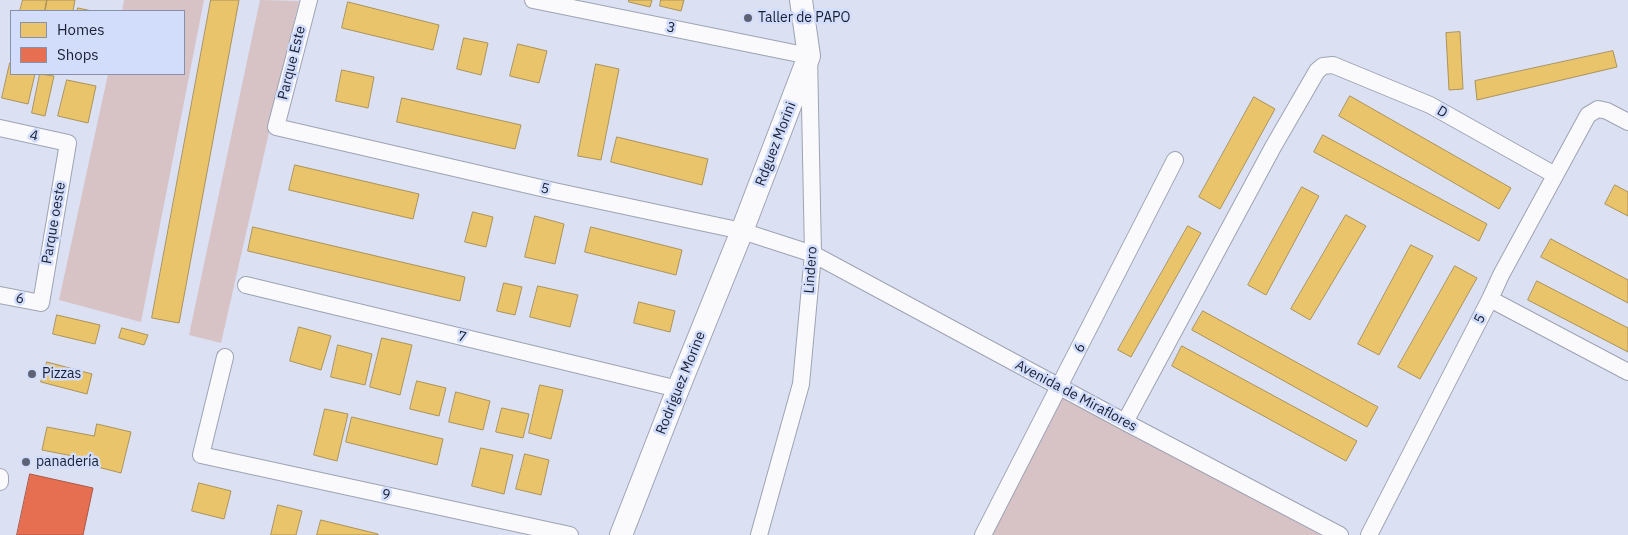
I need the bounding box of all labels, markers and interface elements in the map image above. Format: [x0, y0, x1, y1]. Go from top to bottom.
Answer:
legend [10, 10, 185, 75]
place label: Taller de PAPO [758, 10, 851, 26]
marker: Taller de PAPO [742, 12, 754, 24]
street label: 3 [665, 19, 677, 37]
text: Homes [57, 20, 105, 39]
street label: Parque Este [275, 24, 309, 102]
text: Shops [57, 45, 99, 64]
street label: Rdguez Morini [752, 100, 800, 188]
street label: D [1434, 102, 1450, 122]
street label: 4 [28, 127, 40, 145]
street label: 5 [539, 180, 551, 198]
street label: Parque oeste [39, 181, 69, 265]
street label: Lindero [801, 246, 821, 294]
street label: 6 [14, 290, 26, 308]
street label: 5 [1471, 311, 1489, 327]
street label: 7 [456, 328, 468, 346]
street label: Rodríguez Morine [653, 329, 709, 437]
street label: 6 [1071, 340, 1089, 356]
street label: Avenida de Miraflores [1012, 357, 1140, 435]
place label: Pizzas [42, 366, 81, 382]
marker: Pizzas [26, 368, 38, 380]
place label: panadería [36, 454, 99, 470]
marker: panadería [20, 456, 32, 468]
street label: 9 [380, 486, 392, 504]

